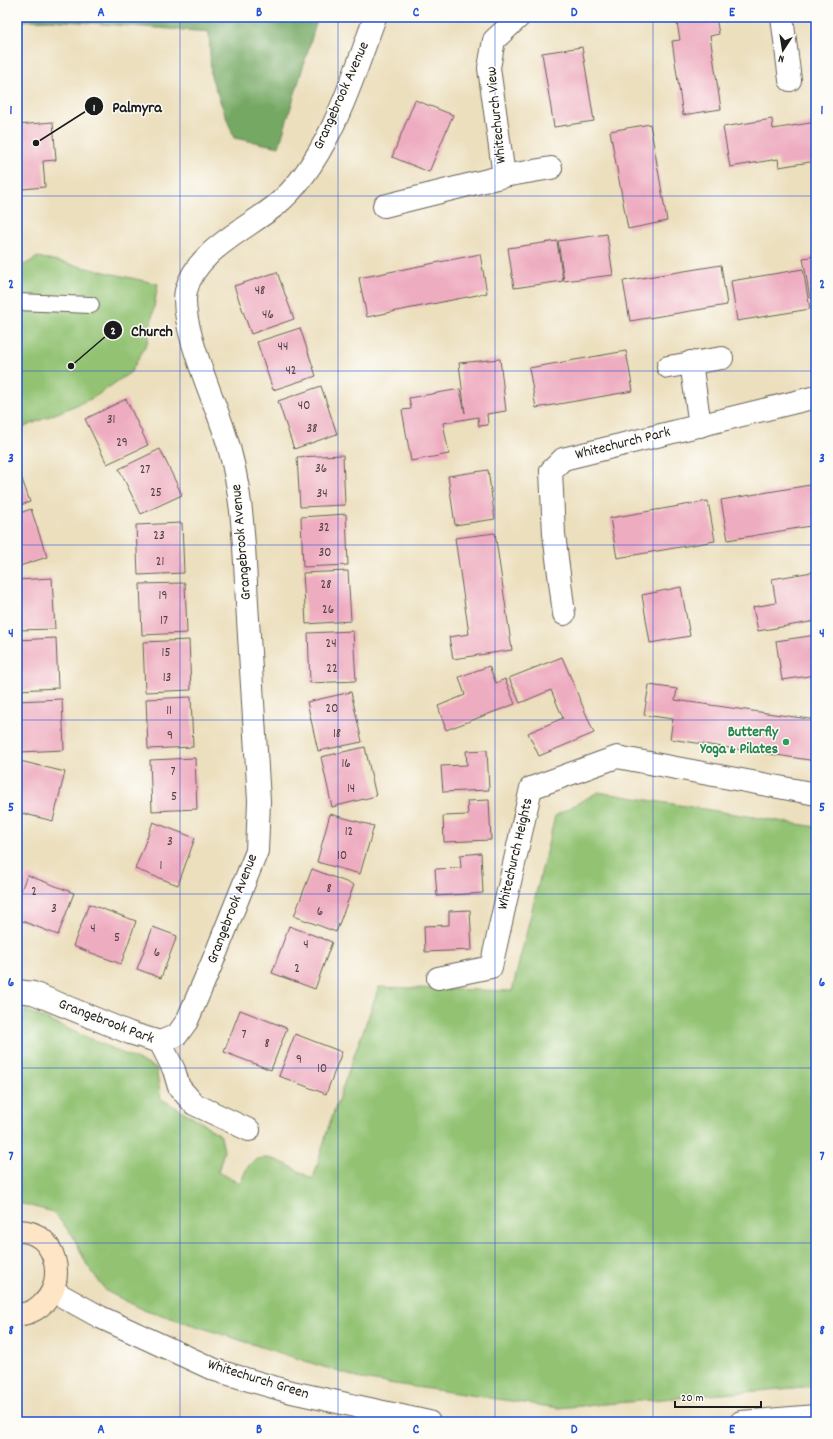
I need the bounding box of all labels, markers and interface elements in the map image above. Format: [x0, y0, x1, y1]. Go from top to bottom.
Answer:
text: A [97, 4, 105, 23]
text: B [256, 4, 262, 23]
text: C [413, 4, 420, 23]
text: D [571, 4, 578, 23]
text: E [729, 4, 736, 23]
north arrow [763, 30, 803, 70]
street label: Grangebrook Avenue [308, 38, 376, 154]
text: N [776, 49, 786, 66]
street label: Whitechurch View [481, 65, 513, 165]
callout: Palmyra [84, 92, 169, 120]
text: Palmyra [112, 97, 163, 120]
text: 1 [93, 100, 96, 117]
text: 1 [10, 102, 13, 121]
text: 1 [821, 102, 824, 121]
text: 2 [8, 276, 14, 295]
text: 2 [819, 276, 825, 295]
house number: 48 [255, 282, 265, 301]
house number: 46 [262, 306, 274, 325]
callout: Church [103, 316, 181, 344]
text: Church [131, 321, 173, 344]
text: 2 [110, 323, 116, 340]
house number: 44 [278, 338, 288, 357]
house number: 42 [285, 362, 297, 381]
house number: 40 [298, 397, 310, 416]
house number: 31 [107, 411, 115, 430]
house number: 38 [307, 420, 318, 439]
street label: Whitechurch Park [573, 422, 673, 466]
house number: 29 [116, 434, 128, 453]
text: 3 [8, 450, 14, 469]
text: 3 [819, 450, 825, 469]
house number: 36 [315, 460, 327, 479]
house number: 27 [140, 461, 150, 480]
street label: Grangebrook Avenue [226, 483, 258, 601]
house number: 25 [150, 484, 162, 503]
house number: 34 [316, 485, 328, 504]
house number: 32 [318, 519, 330, 538]
house number: 23 [153, 527, 165, 546]
house number: 30 [319, 544, 331, 563]
house number: 21 [156, 553, 164, 572]
house number: 28 [321, 576, 331, 595]
house number: 19 [159, 587, 167, 606]
house number: 26 [322, 601, 334, 620]
house number: 17 [160, 612, 168, 631]
text: 4 [8, 625, 14, 644]
text: 4 [819, 625, 825, 644]
house number: 24 [325, 635, 337, 654]
house number: 15 [162, 644, 170, 663]
house number: 22 [326, 660, 338, 679]
house number: 13 [163, 669, 171, 688]
house number: 20 [326, 700, 338, 719]
house number: 11 [166, 702, 172, 721]
place label: Butterfly Yoga & Pilates [699, 722, 779, 761]
house number: 18 [333, 725, 341, 744]
house number: 9 [167, 727, 173, 746]
marker: Butterfly Yoga & Pilates [781, 737, 791, 747]
house number: 16 [341, 755, 351, 774]
house number: 7 [171, 763, 176, 782]
house number: 14 [347, 780, 355, 799]
house number: 5 [171, 788, 177, 807]
street label: Whitechurch Heights [492, 796, 540, 912]
text: 5 [8, 799, 14, 818]
text: 5 [819, 799, 825, 818]
house number: 12 [345, 823, 353, 842]
house number: 3 [167, 833, 173, 852]
house number: 10 [337, 847, 347, 866]
street label: Grangebrook Avenue [202, 850, 264, 967]
house number: 1 [160, 857, 162, 876]
house number: 8 [326, 880, 332, 899]
house number: 2 [31, 883, 37, 902]
house number: 3 [51, 900, 57, 919]
house number: 6 [317, 903, 323, 922]
house number: 4 [90, 920, 96, 939]
house number: 5 [114, 929, 120, 948]
house number: 4 [303, 936, 309, 955]
house number: 6 [154, 944, 160, 963]
house number: 2 [294, 960, 300, 979]
text: 6 [8, 974, 15, 993]
text: 6 [819, 974, 826, 993]
street label: Grangebrook Park [55, 994, 157, 1050]
house number: 7 [242, 1026, 247, 1045]
house number: 8 [264, 1035, 270, 1054]
house number: 9 [296, 1051, 302, 1070]
house number: 10 [317, 1060, 327, 1079]
text: 7 [9, 1148, 14, 1167]
text: 7 [820, 1148, 825, 1167]
text: 8 [8, 1322, 14, 1341]
text: 8 [819, 1322, 825, 1341]
street label: Whitechurch Green [205, 1354, 311, 1406]
scale bar [675, 1383, 761, 1409]
text: 20 m [681, 1390, 704, 1407]
text: A [97, 1421, 105, 1439]
text: B [256, 1421, 262, 1439]
text: C [413, 1421, 420, 1439]
text: D [571, 1421, 578, 1439]
text: E [729, 1421, 736, 1439]

